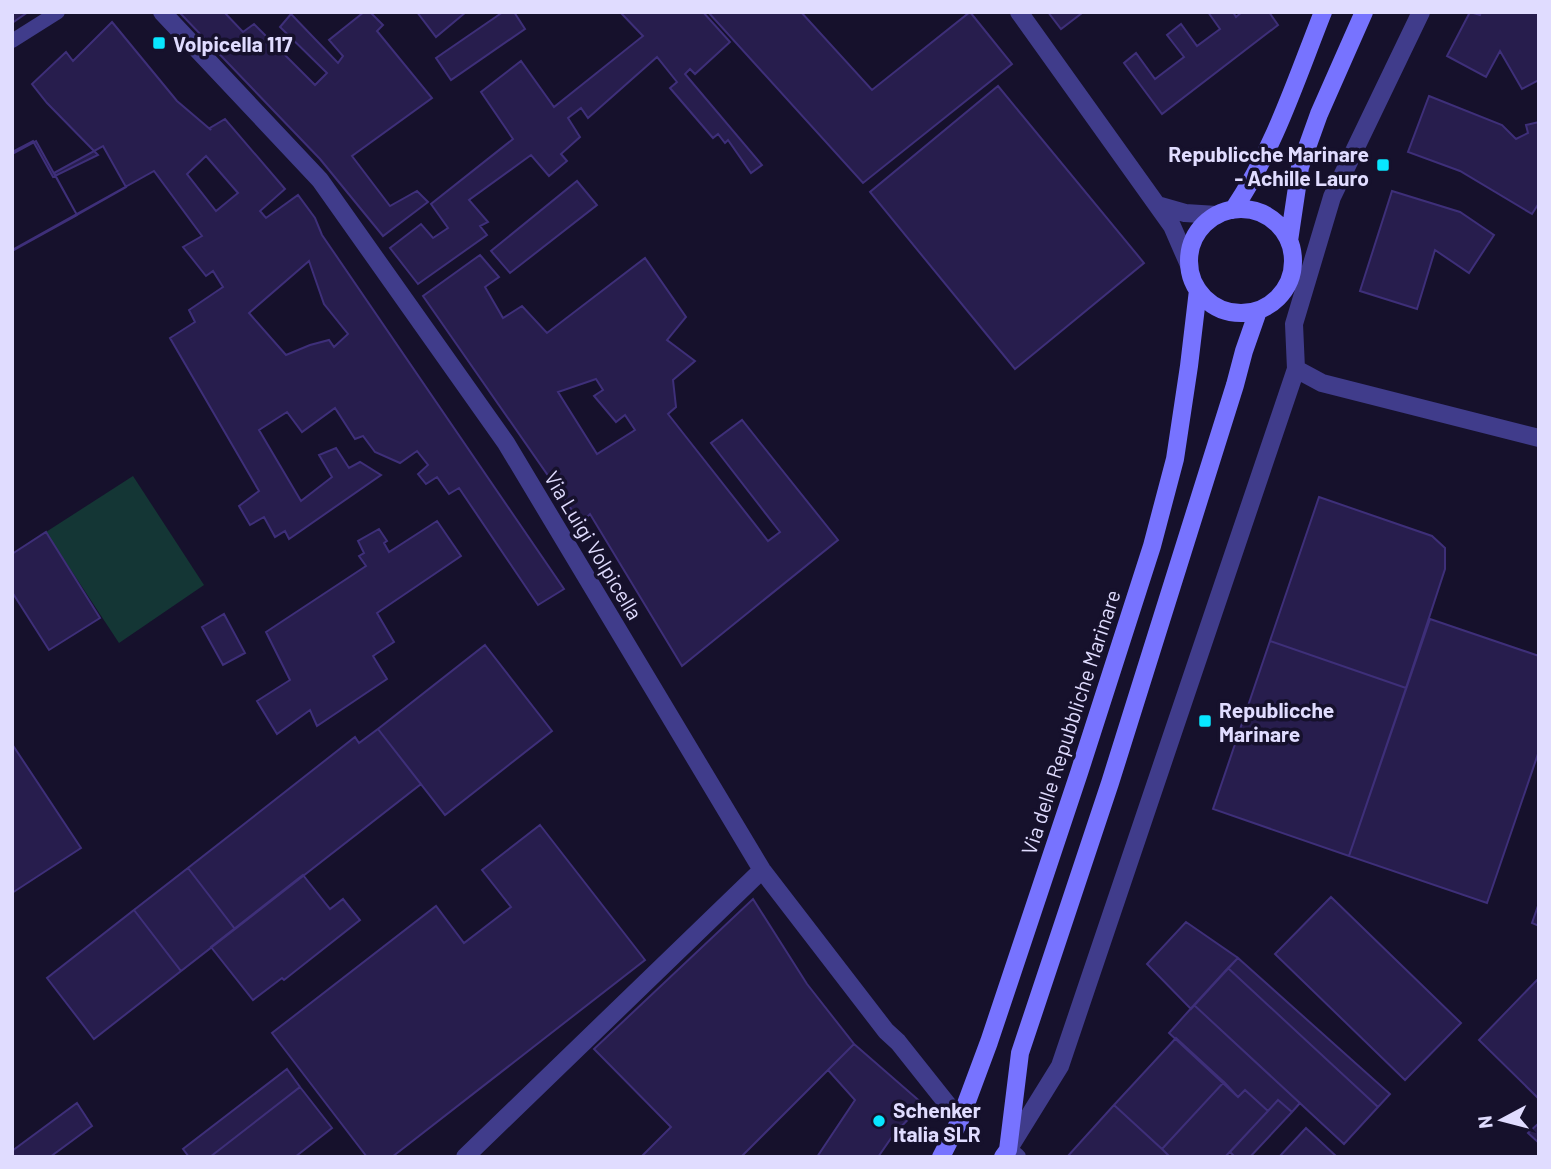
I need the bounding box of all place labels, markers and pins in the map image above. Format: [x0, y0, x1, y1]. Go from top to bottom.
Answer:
place label: Volpicella 117 [173, 31, 293, 56]
marker: Volpicella 117 [151, 35, 167, 51]
place label: Republicche Marinare - Achille Lauro [1168, 141, 1369, 190]
marker: Republicche Marinare - Achille Lauro [1375, 157, 1391, 173]
place label: Republicche Marinare [1219, 697, 1334, 746]
marker: Republicche Marinare [1197, 713, 1213, 729]
place label: Schenker Italia SLR [893, 1097, 981, 1146]
marker: Schenker Italia SLR [871, 1113, 887, 1129]

